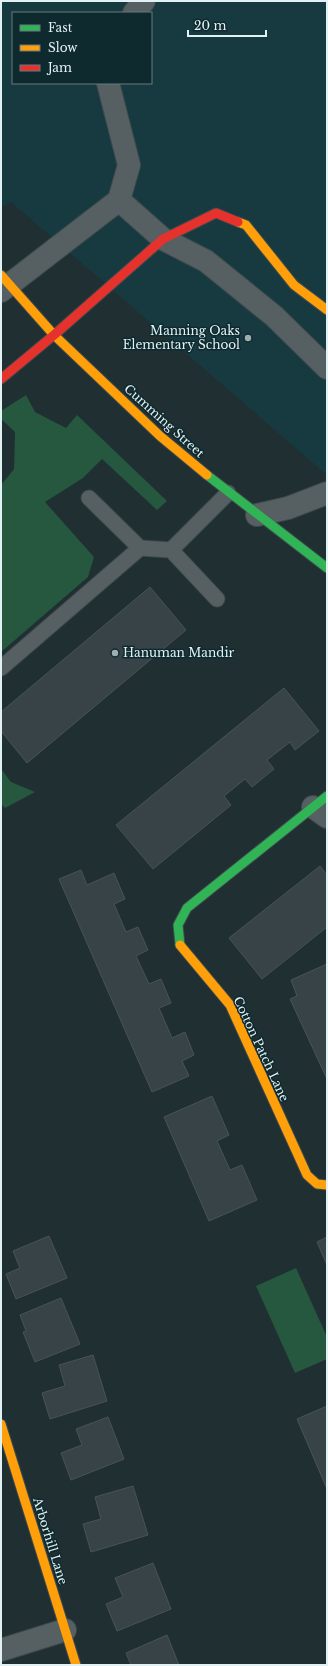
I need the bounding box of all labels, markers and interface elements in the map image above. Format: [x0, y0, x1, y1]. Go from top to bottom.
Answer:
legend [12, 12, 152, 84]
scale bar [188, 12, 266, 38]
text: 20 m [194, 18, 226, 33]
text: Fast [48, 20, 73, 35]
text: Slow [48, 40, 78, 55]
text: Jam [46, 60, 72, 75]
place label: Manning Oaks Elementary School [123, 323, 240, 352]
marker: Manning Oaks Elementary School [243, 333, 253, 343]
street label: Cumming Street [121, 381, 208, 461]
place label: Hanuman Mandir [123, 645, 234, 660]
marker: Hanuman Mandir [110, 648, 120, 658]
street label: Cotton Patch Lane [231, 994, 292, 1104]
street label: Arborhill Lane [30, 1494, 71, 1586]

